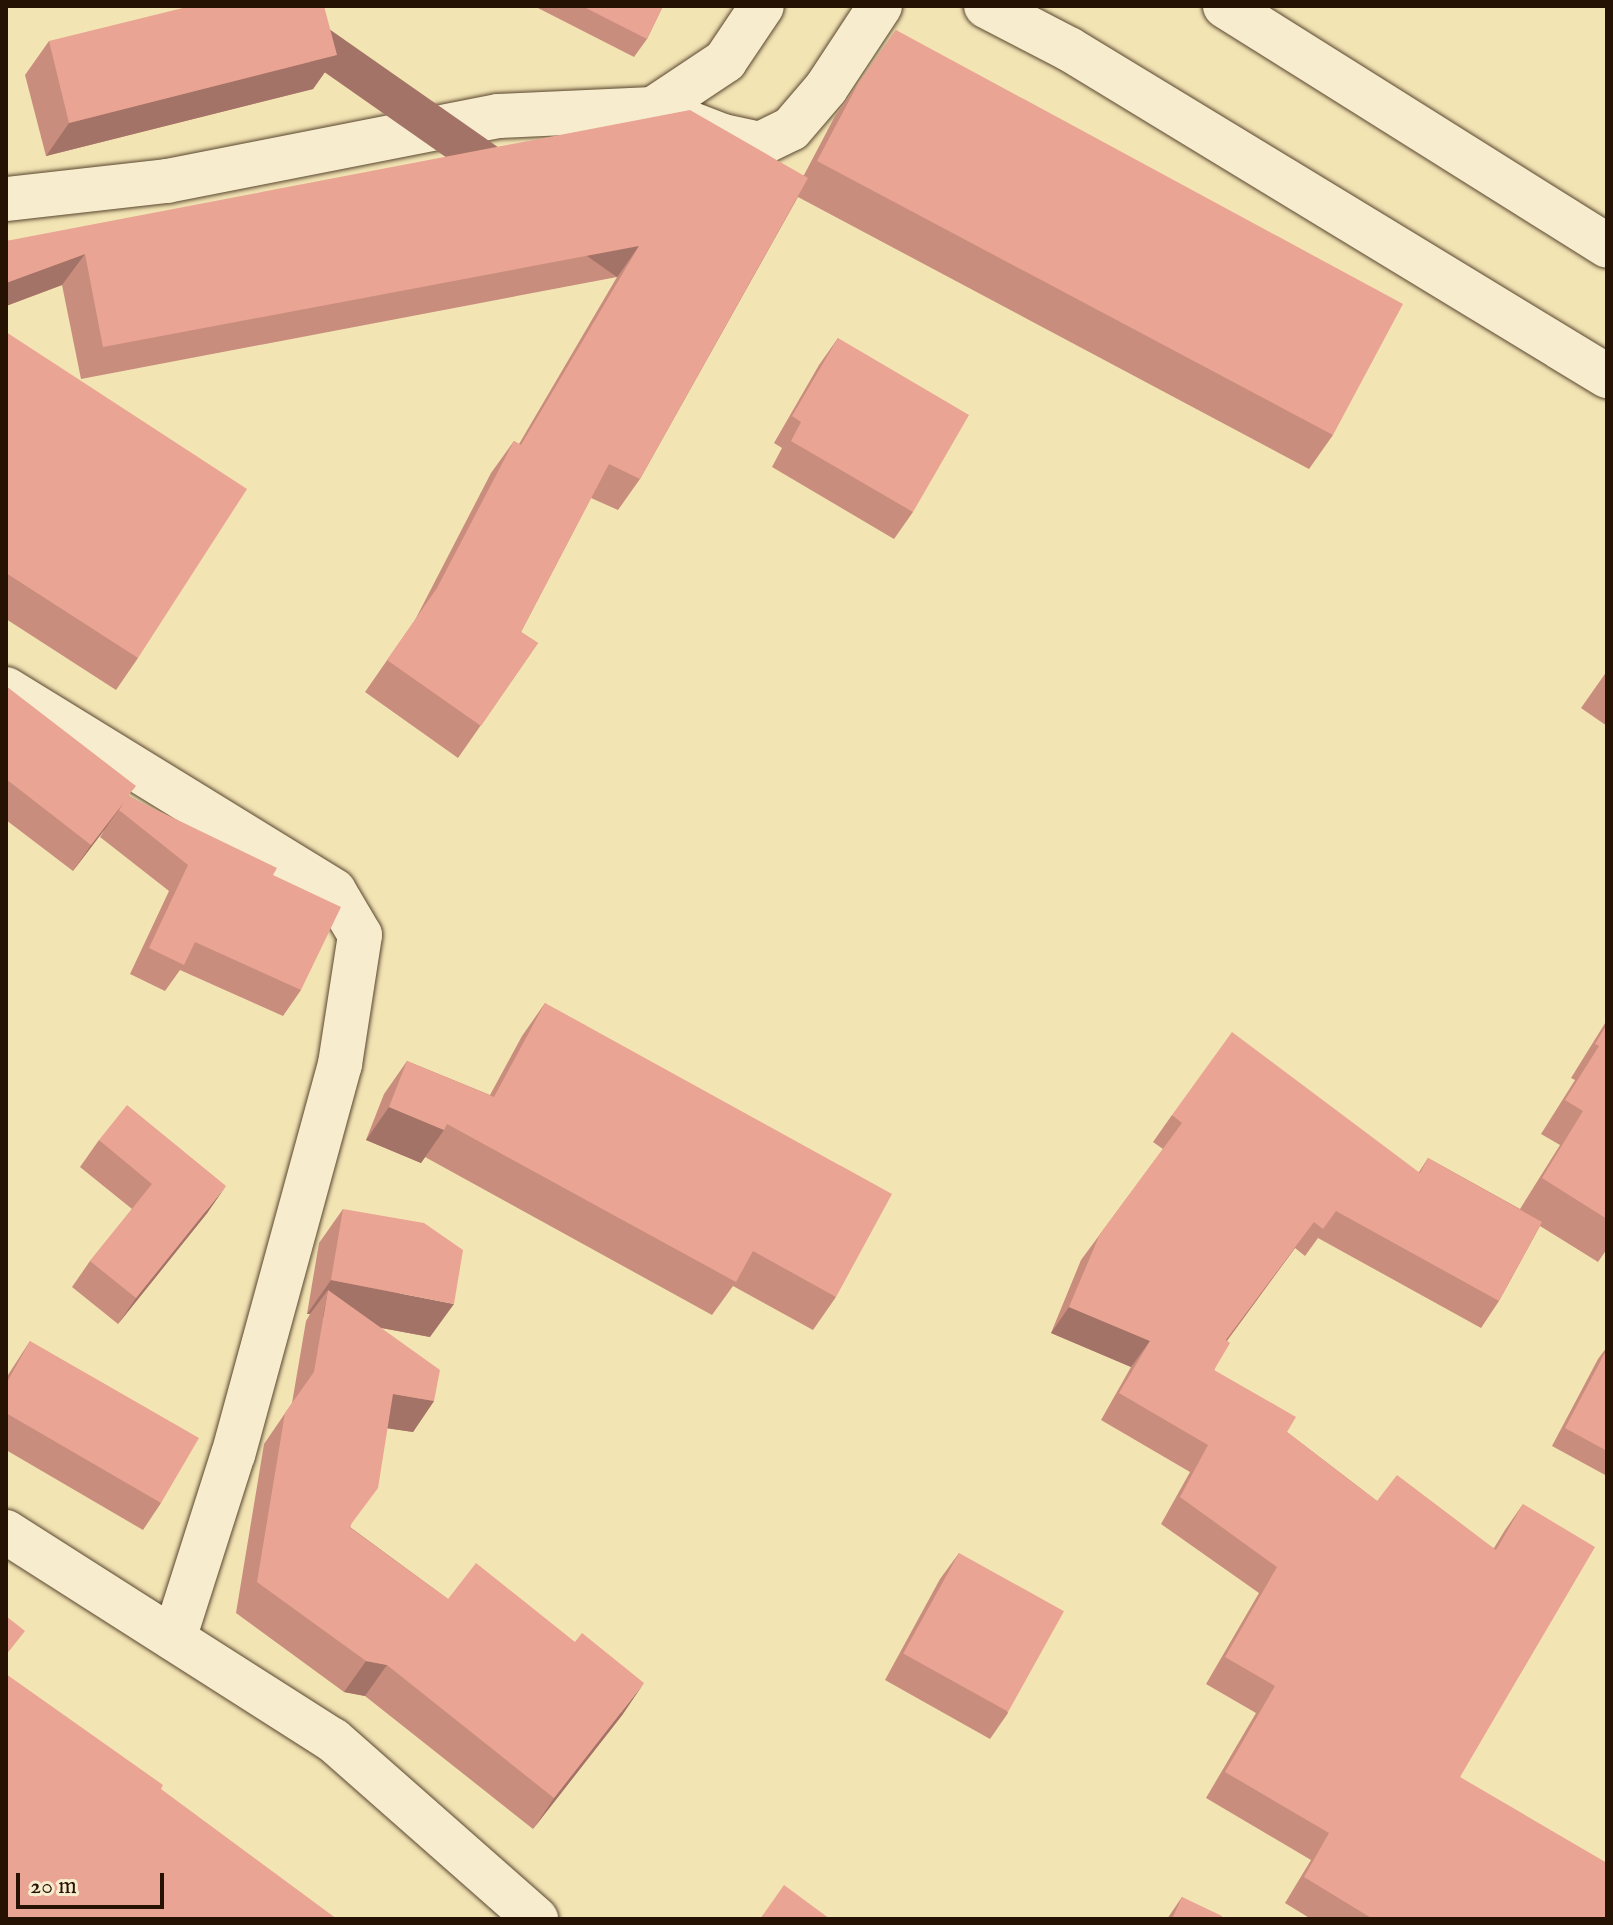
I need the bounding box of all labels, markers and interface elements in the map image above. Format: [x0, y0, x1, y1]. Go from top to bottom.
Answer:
scale bar [20, 1857, 168, 1907]
text: 20 m [30, 1871, 77, 1902]

